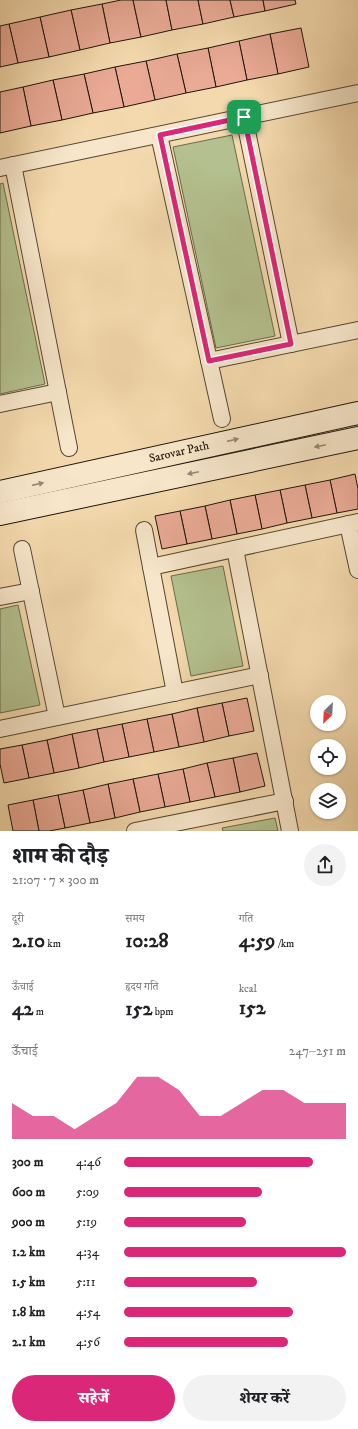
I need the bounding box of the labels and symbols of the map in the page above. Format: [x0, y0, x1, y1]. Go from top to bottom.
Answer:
pin [227, 100, 261, 134]
one-way arrow [227, 437, 239, 443]
street label: Sarovar Path [147, 438, 211, 466]
one-way arrow [314, 444, 326, 450]
one-way arrow [186, 471, 199, 477]
one-way arrow [32, 480, 44, 486]
north arrow [310, 695, 346, 731]

